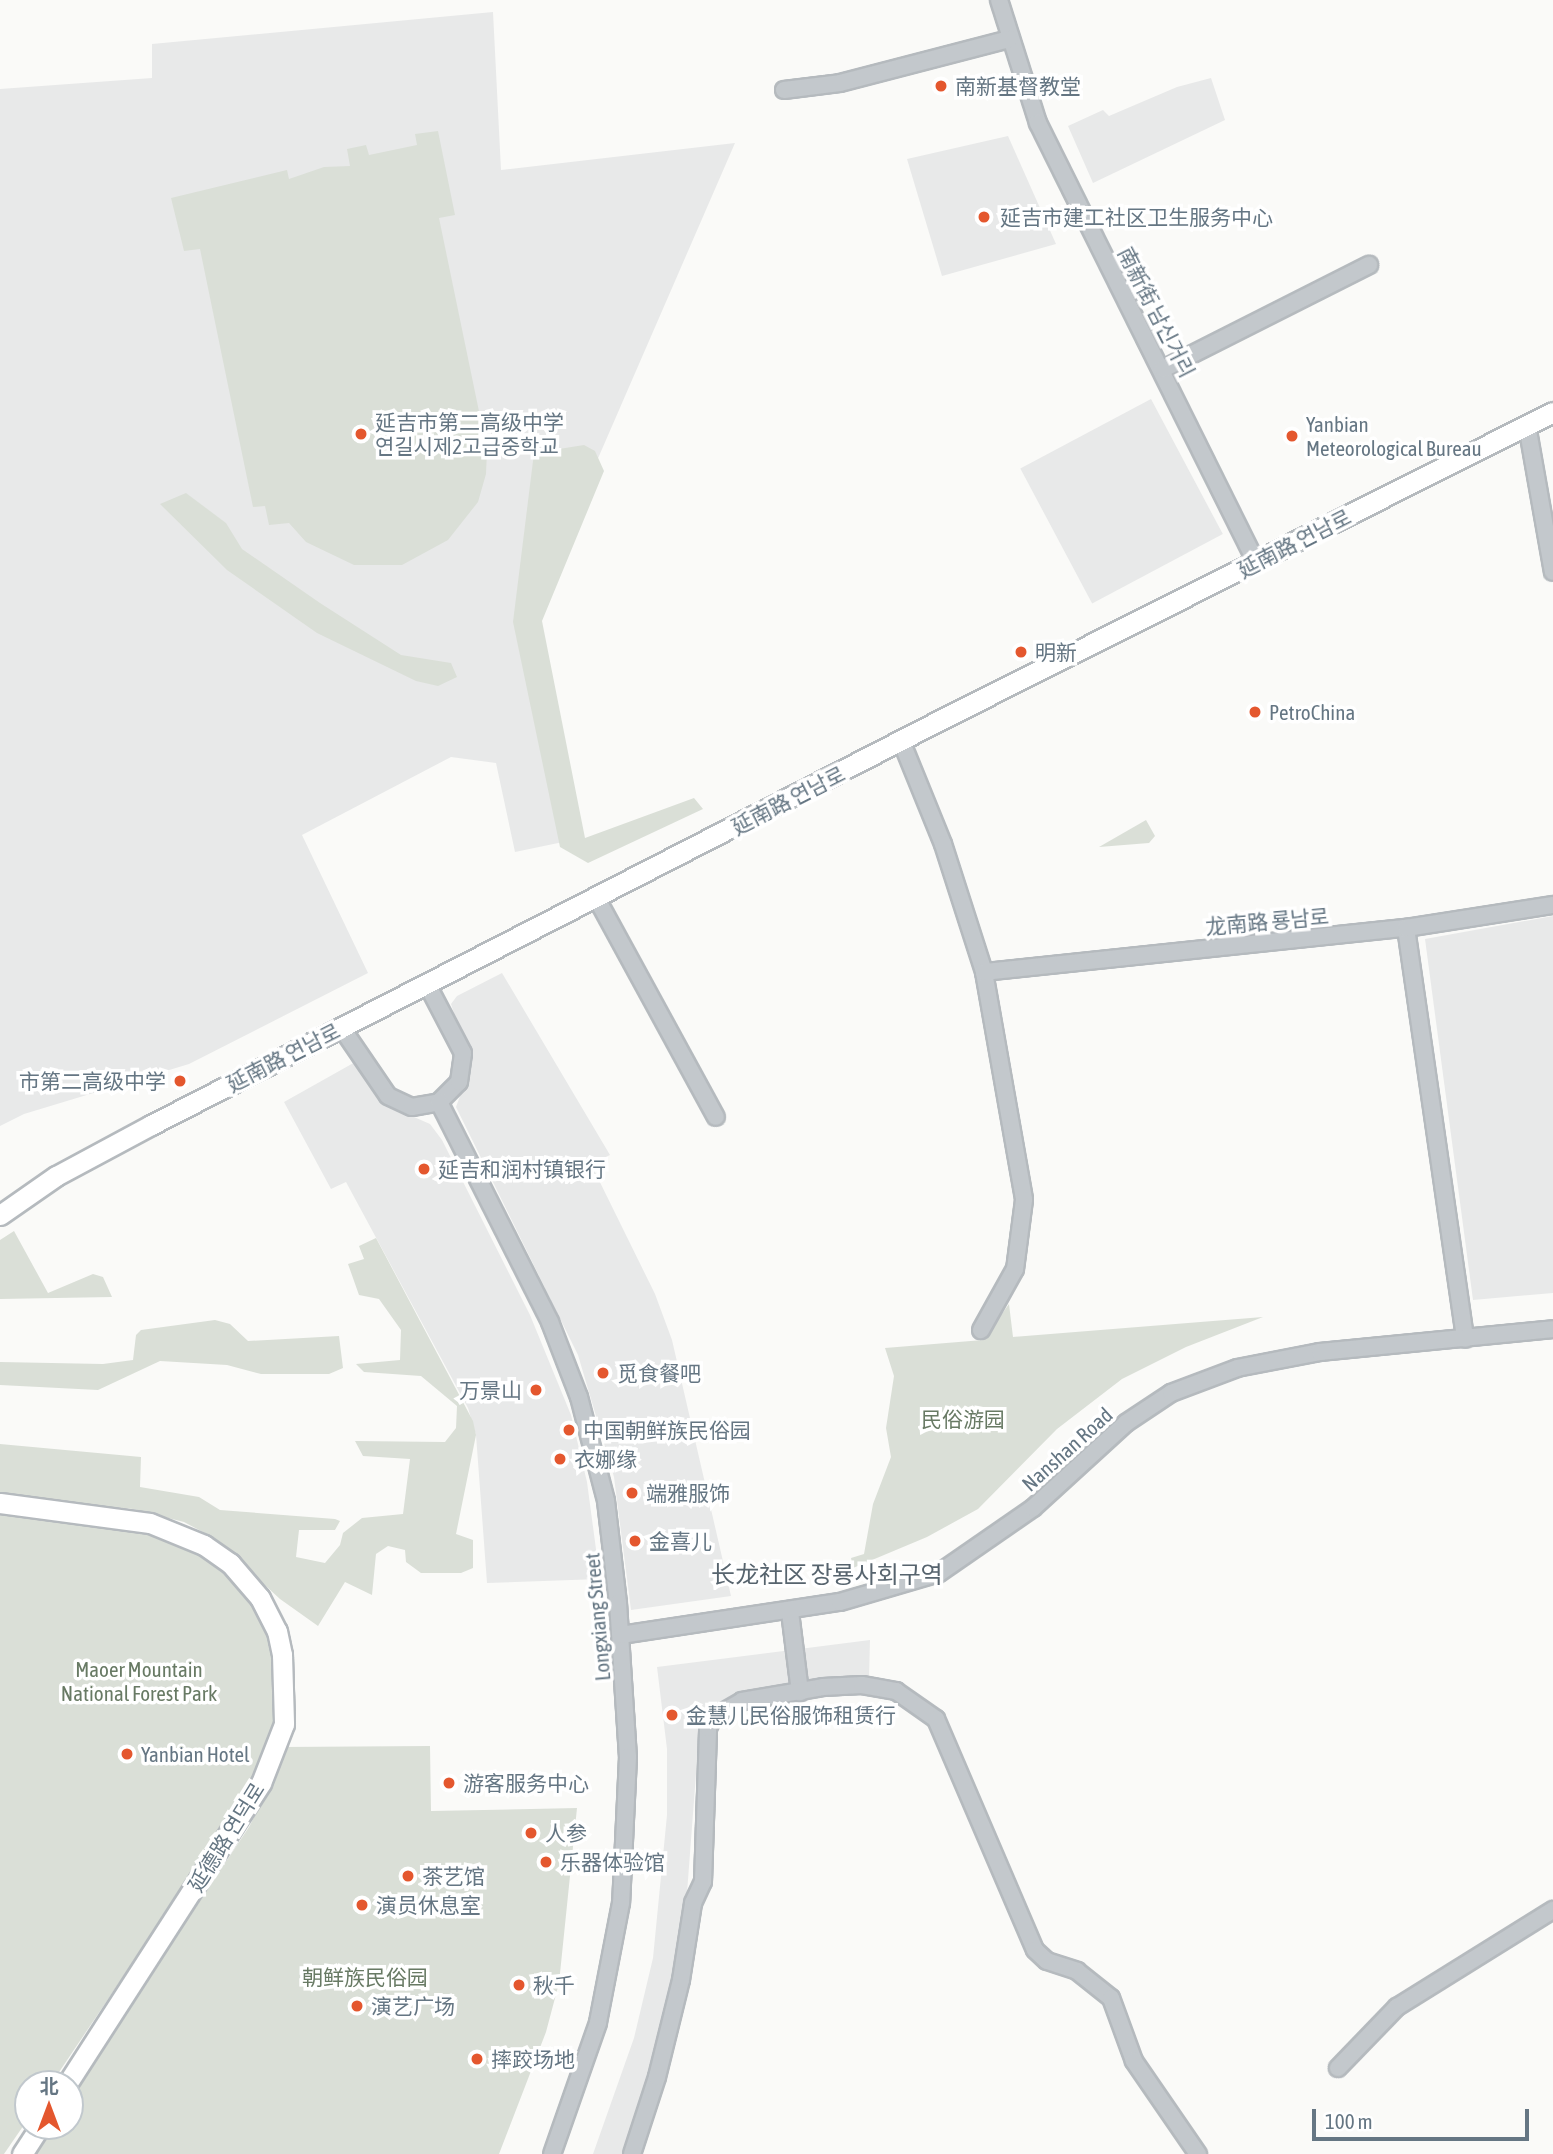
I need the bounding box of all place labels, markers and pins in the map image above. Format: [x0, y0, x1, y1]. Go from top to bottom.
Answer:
place label: 南新基督教堂 [955, 73, 1081, 99]
marker: 南新基督教堂 [933, 78, 949, 94]
place label: 延吉市建工社区卫生服务中心 [1000, 204, 1273, 230]
marker: 延吉市建工社区卫生服务中心 [974, 207, 994, 227]
place label: 延吉市第二高级中学 연길시제2고급중학교 [375, 409, 564, 459]
place label: Yanbian Meteorological Bureau [1306, 411, 1482, 461]
marker: 延吉市第二高级中学 연길시제2고급중학교 [353, 426, 369, 442]
marker: Yanbian Meteorological Bureau [1284, 428, 1300, 444]
place label: 明新 [1035, 639, 1077, 665]
marker: 明新 [1013, 644, 1029, 660]
place label: PetroChina [1269, 699, 1355, 725]
marker: PetroChina [1247, 704, 1263, 720]
place label: 市第二高级中学 [19, 1068, 166, 1094]
marker: 市第二高级中学 [172, 1073, 188, 1089]
place label: 延吉和润村镇银行 [438, 1156, 606, 1182]
marker: 延吉和润村镇银行 [416, 1161, 432, 1177]
place label: 觅食餐吧 [617, 1360, 701, 1386]
marker: 觅食餐吧 [595, 1365, 611, 1381]
place label: 万景山 [459, 1377, 522, 1403]
marker: 万景山 [528, 1382, 544, 1398]
place label: 中国朝鲜族民俗园 [583, 1417, 751, 1443]
marker: 中国朝鲜族民俗园 [561, 1422, 577, 1438]
place label: 衣娜缘 [574, 1446, 637, 1472]
marker: 衣娜缘 [552, 1451, 568, 1467]
place label: 端雅服饰 [646, 1480, 730, 1506]
marker: 端雅服饰 [624, 1485, 640, 1501]
place label: 金喜儿 [649, 1528, 712, 1554]
marker: 金喜儿 [627, 1533, 643, 1549]
place label: 金慧儿民俗服饰租赁行 [686, 1702, 896, 1728]
marker: 金慧儿民俗服饰租赁行 [664, 1707, 680, 1723]
place label: Yanbian Hotel [141, 1741, 250, 1767]
marker: Yanbian Hotel [119, 1746, 135, 1762]
place label: 游客服务中心 [463, 1770, 589, 1796]
marker: 游客服务中心 [441, 1775, 457, 1791]
place label: 人参 [545, 1820, 587, 1846]
marker: 人参 [523, 1825, 539, 1841]
place label: 乐器体验馆 [560, 1849, 665, 1875]
marker: 乐器体验馆 [538, 1854, 554, 1870]
place label: 茶艺馆 [422, 1863, 485, 1889]
marker: 茶艺馆 [400, 1868, 416, 1884]
place label: 演员休息室 [376, 1892, 481, 1918]
marker: 演员休息室 [354, 1897, 370, 1913]
place label: 秋千 [533, 1972, 575, 1998]
marker: 秋千 [511, 1977, 527, 1993]
place label: 演艺广场 [371, 1993, 455, 2019]
marker: 演艺广场 [349, 1998, 365, 2014]
place label: 摔跤场地 [491, 2046, 575, 2072]
marker: 摔跤场地 [469, 2051, 485, 2067]

